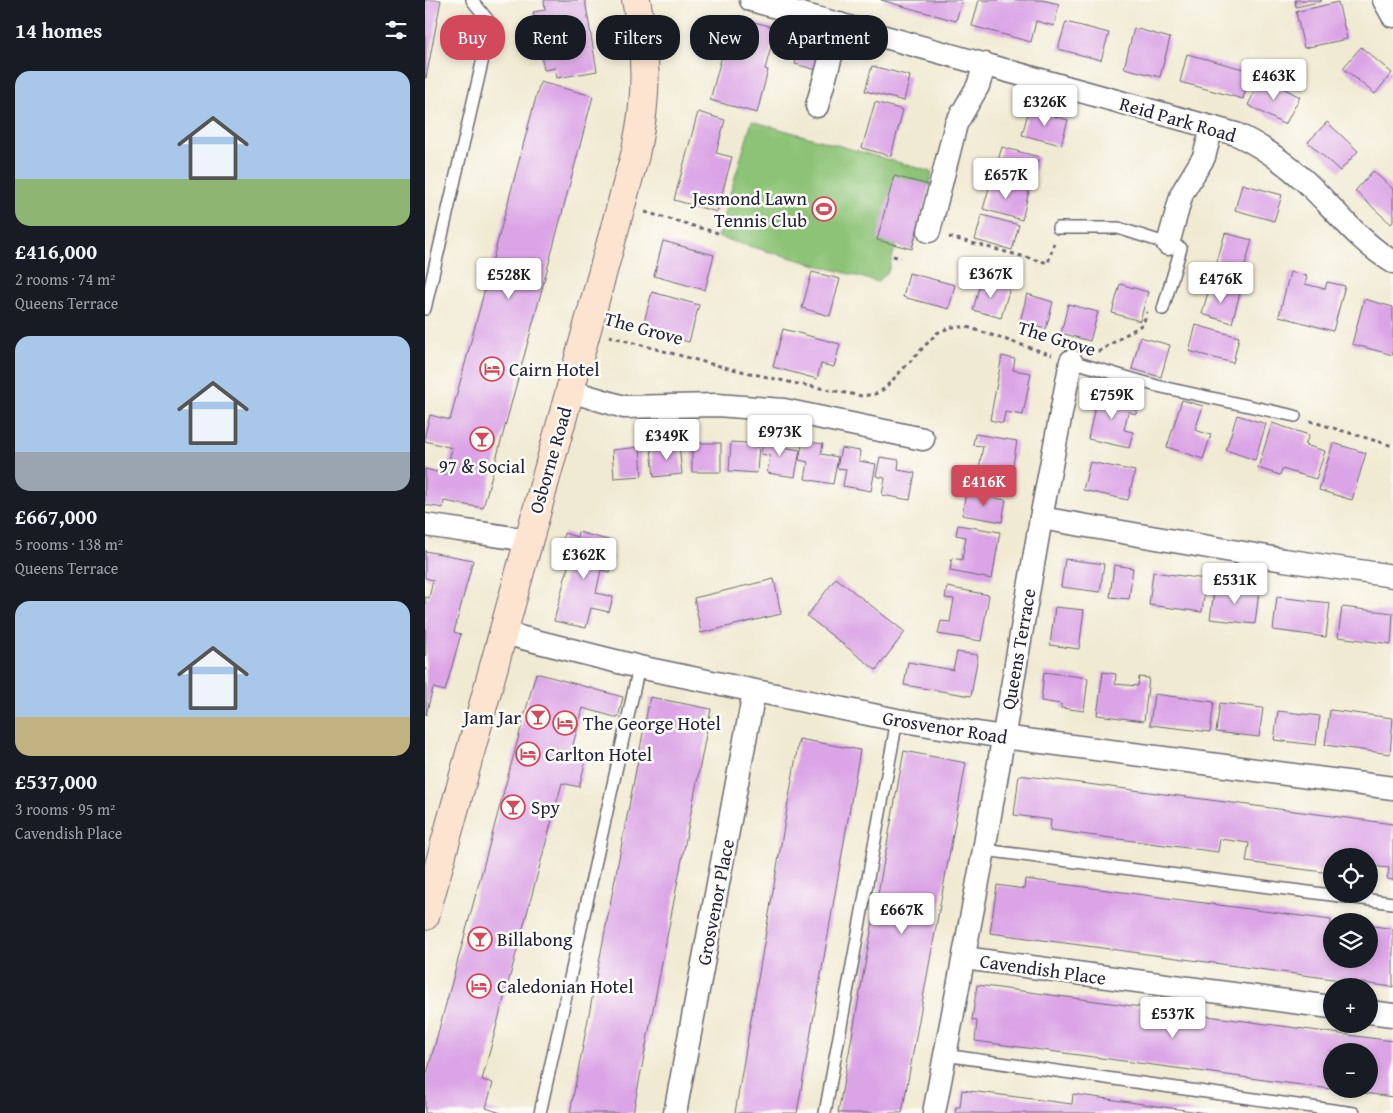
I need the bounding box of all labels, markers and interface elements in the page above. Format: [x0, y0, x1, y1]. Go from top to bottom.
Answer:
text: 14 homes [15, 15, 102, 46]
chip: Buy [440, 15, 505, 60]
chip: Rent [515, 15, 586, 60]
chip: Filters [596, 15, 680, 60]
chip: New [690, 15, 759, 60]
chip: Apartment [769, 15, 888, 60]
icon: filters [382, 16, 410, 44]
pin: £463K [1239, 58, 1309, 101]
text: £463K [1252, 63, 1296, 87]
pin: £326K [1010, 84, 1080, 127]
text: £326K [1023, 89, 1067, 113]
street label: Reid Park Road [1116, 89, 1240, 149]
icon: home [168, 103, 258, 193]
pin: £657K [971, 158, 1041, 200]
text: £657K [984, 162, 1028, 186]
place label: Jesmond Lawn Tennis Club [690, 184, 807, 234]
sports icon: Jesmond Lawn Tennis Club [811, 196, 837, 222]
text: £416,000 [15, 236, 97, 267]
pin: £367K [956, 256, 1026, 299]
pin: £528K [474, 258, 544, 300]
text: £367K [969, 261, 1013, 285]
text: £528K [487, 262, 531, 286]
pin: £476K [1186, 262, 1256, 304]
text: £476K [1199, 266, 1243, 290]
text: 2 rooms · 74 m² [15, 267, 115, 291]
text: Queens Terrace [15, 291, 118, 315]
street label: The Grove [602, 304, 687, 352]
street label: The Grove [1014, 313, 1100, 363]
place label: Cairn Hotel [509, 355, 600, 383]
hotel icon: Cairn Hotel [479, 356, 505, 382]
icon: home [168, 368, 258, 458]
pin: £759K [1077, 378, 1147, 420]
text: £759K [1090, 382, 1134, 406]
street label: Osborne Road [521, 402, 579, 517]
pin: £973K [745, 414, 815, 457]
pin: £349K [632, 418, 702, 461]
text: £973K [758, 419, 802, 443]
text: £349K [645, 423, 689, 447]
bar icon: 97 & Social [469, 426, 495, 452]
place label: 97 & Social [439, 452, 525, 480]
pin: £416K [949, 464, 1019, 507]
text: £416K [962, 469, 1006, 493]
text: £667,000 [15, 501, 97, 532]
text: 5 rooms · 138 m² [15, 532, 123, 556]
pin: £362K [549, 538, 619, 580]
text: £362K [562, 542, 606, 566]
text: Queens Terrace [15, 556, 118, 580]
pin: £531K [1200, 562, 1270, 605]
text: £531K [1213, 567, 1257, 591]
street label: Queens Terrace [994, 586, 1042, 712]
icon: home [168, 633, 258, 723]
place label: Jam Jar [462, 703, 521, 731]
street label: Grosvenor Road [881, 703, 1010, 751]
bar icon: Jam Jar [525, 704, 551, 730]
place label: The George Hotel [583, 709, 721, 737]
hotel icon: The George Hotel [552, 710, 578, 736]
place label: Carlton Hotel [545, 740, 652, 768]
hotel icon: Carlton Hotel [515, 741, 541, 767]
text: £537,000 [15, 766, 97, 797]
place label: Spy [531, 793, 561, 821]
bar icon: Spy [500, 794, 526, 820]
text: 3 rooms · 95 m² [15, 797, 115, 821]
text: Cavendish Place [15, 821, 122, 845]
street label: Grosvenor Place [689, 836, 741, 968]
map controls [1323, 848, 1378, 1098]
button: locate [1323, 848, 1378, 903]
pin: £667K [867, 892, 937, 935]
text: £667K [880, 897, 924, 921]
button: layers [1323, 913, 1378, 968]
place label: Billabong [497, 925, 573, 953]
bar icon: Billabong [467, 926, 493, 952]
street label: Cavendish Place [978, 946, 1108, 992]
place label: Caledonian Hotel [497, 972, 634, 1000]
hotel icon: Caledonian Hotel [466, 973, 492, 999]
button: + [1323, 978, 1378, 1033]
pin: £537K [1138, 996, 1208, 1039]
text: £537K [1151, 1001, 1195, 1025]
button: − [1323, 1043, 1378, 1098]

